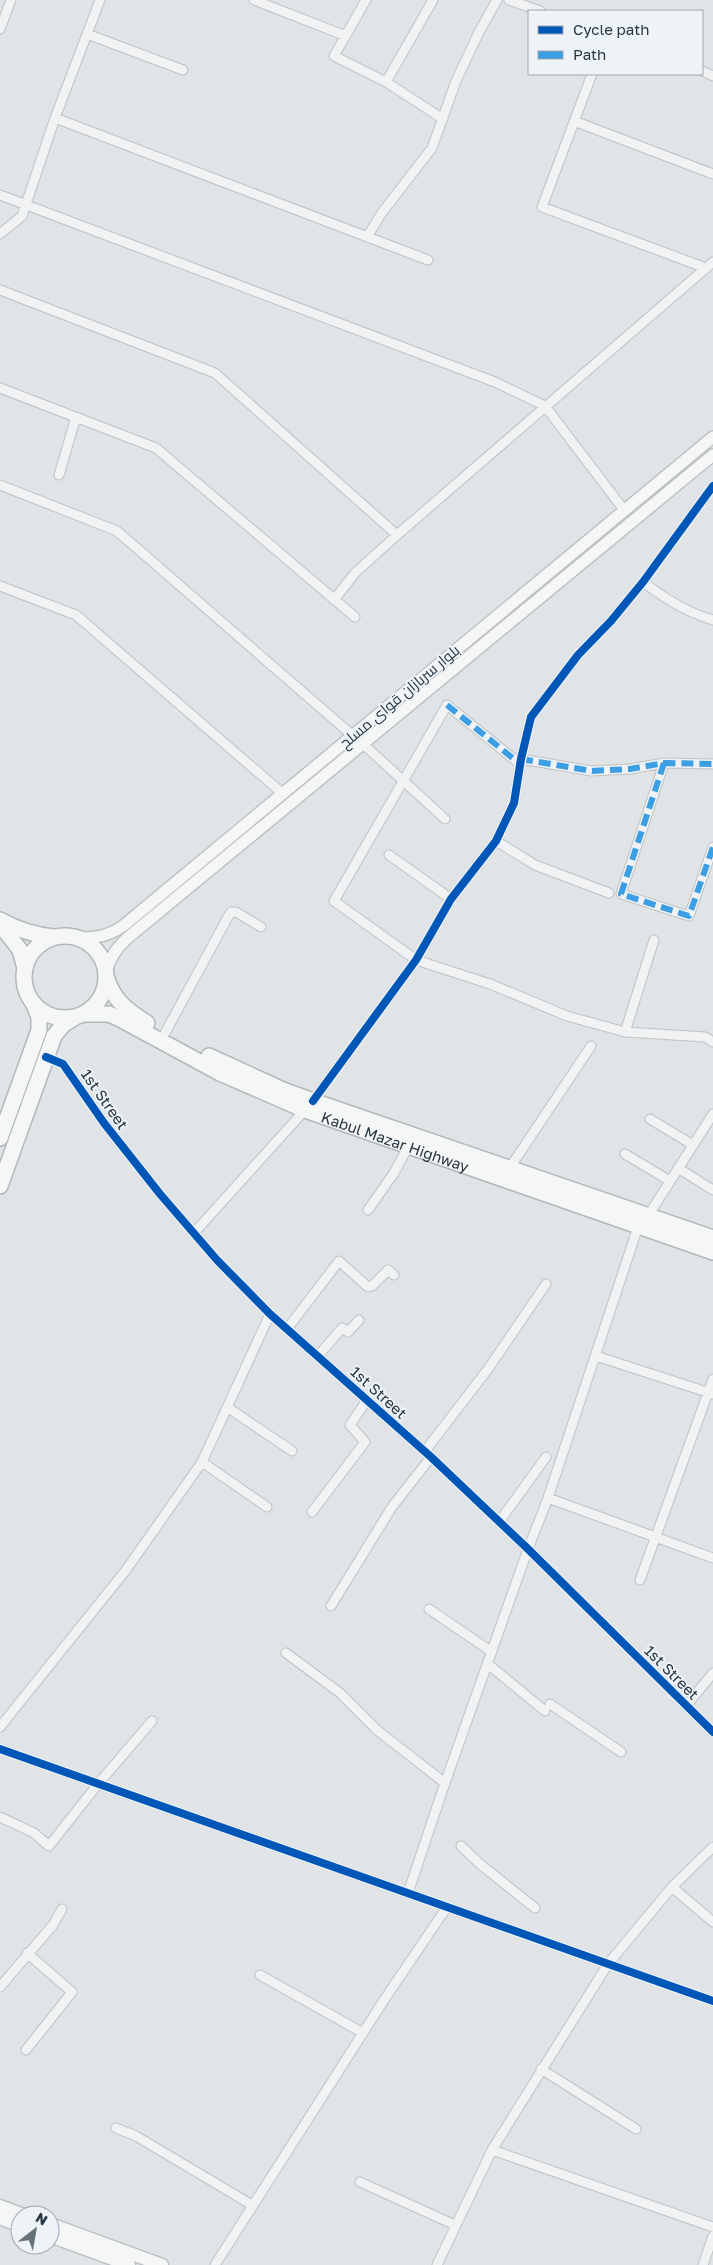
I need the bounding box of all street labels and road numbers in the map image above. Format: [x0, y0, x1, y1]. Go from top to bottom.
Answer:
street label: بلوار سربازان قوای مسلح [335, 640, 465, 754]
street label: 1st Street [78, 1065, 132, 1133]
street label: Kabul Mazar Highway [319, 1107, 472, 1176]
street label: 1st Street [347, 1362, 411, 1422]
street label: 1st Street [641, 1641, 703, 1703]

